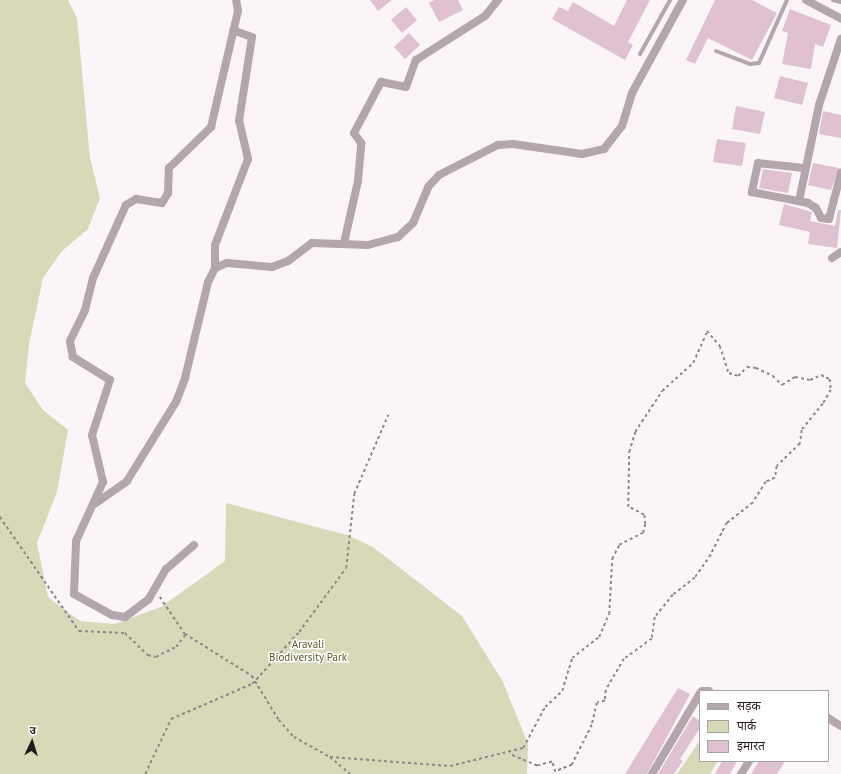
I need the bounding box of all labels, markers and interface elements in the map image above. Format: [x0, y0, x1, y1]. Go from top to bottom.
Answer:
park label: Aravali Biodiversity Park [269, 638, 347, 664]
legend [699, 690, 829, 762]
text: सड़क [737, 698, 761, 713]
text: पार्क [737, 718, 756, 733]
north arrow [12, 722, 52, 762]
text: उ [29, 723, 37, 737]
text: इमारत [737, 738, 765, 753]

